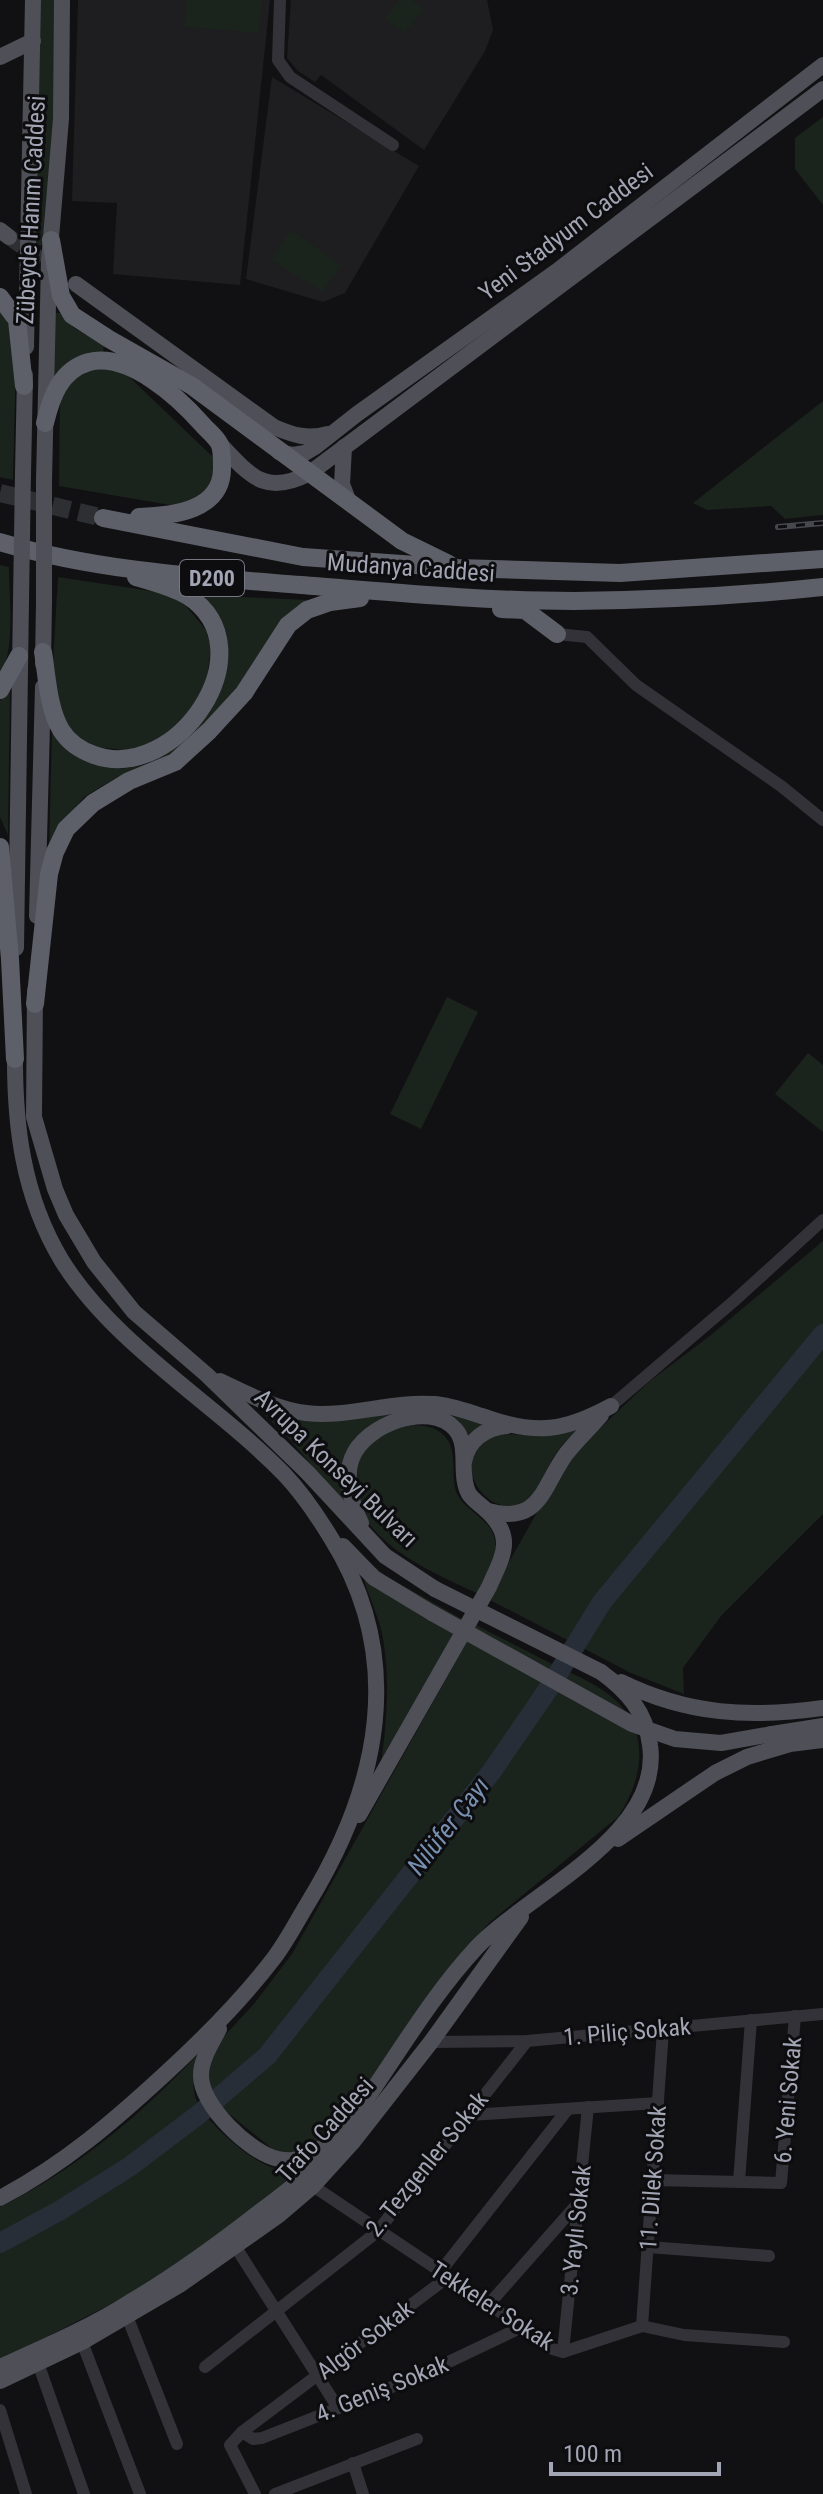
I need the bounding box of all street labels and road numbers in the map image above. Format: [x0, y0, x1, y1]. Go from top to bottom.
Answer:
street label: Zübeyde Hanım Caddesi [11, 95, 51, 325]
street label: Yeni Stadyum Caddesi [474, 157, 658, 307]
street label: Mudanya Caddesi [326, 548, 496, 588]
road number: D200 [180, 560, 244, 596]
street label: Avrupa Konseyi Bulvarı [249, 1383, 423, 1553]
street label: 1. Piliç Sokak [562, 2012, 692, 2052]
street label: 6. Yeni Sokak [769, 2035, 807, 2164]
street label: Trafo Caddesi [271, 2072, 379, 2188]
street label: 2. Tezgenler Sokak [360, 2086, 494, 2242]
street label: 11. Dilek Sokak [634, 2104, 672, 2252]
street label: 3. Yaylı Sokak [555, 2163, 597, 2297]
street label: Tekkeler Sokak [425, 2255, 560, 2357]
street label: Algör Sokak [311, 2295, 419, 2385]
street label: 4. Geniş Sokak [312, 2350, 452, 2428]

